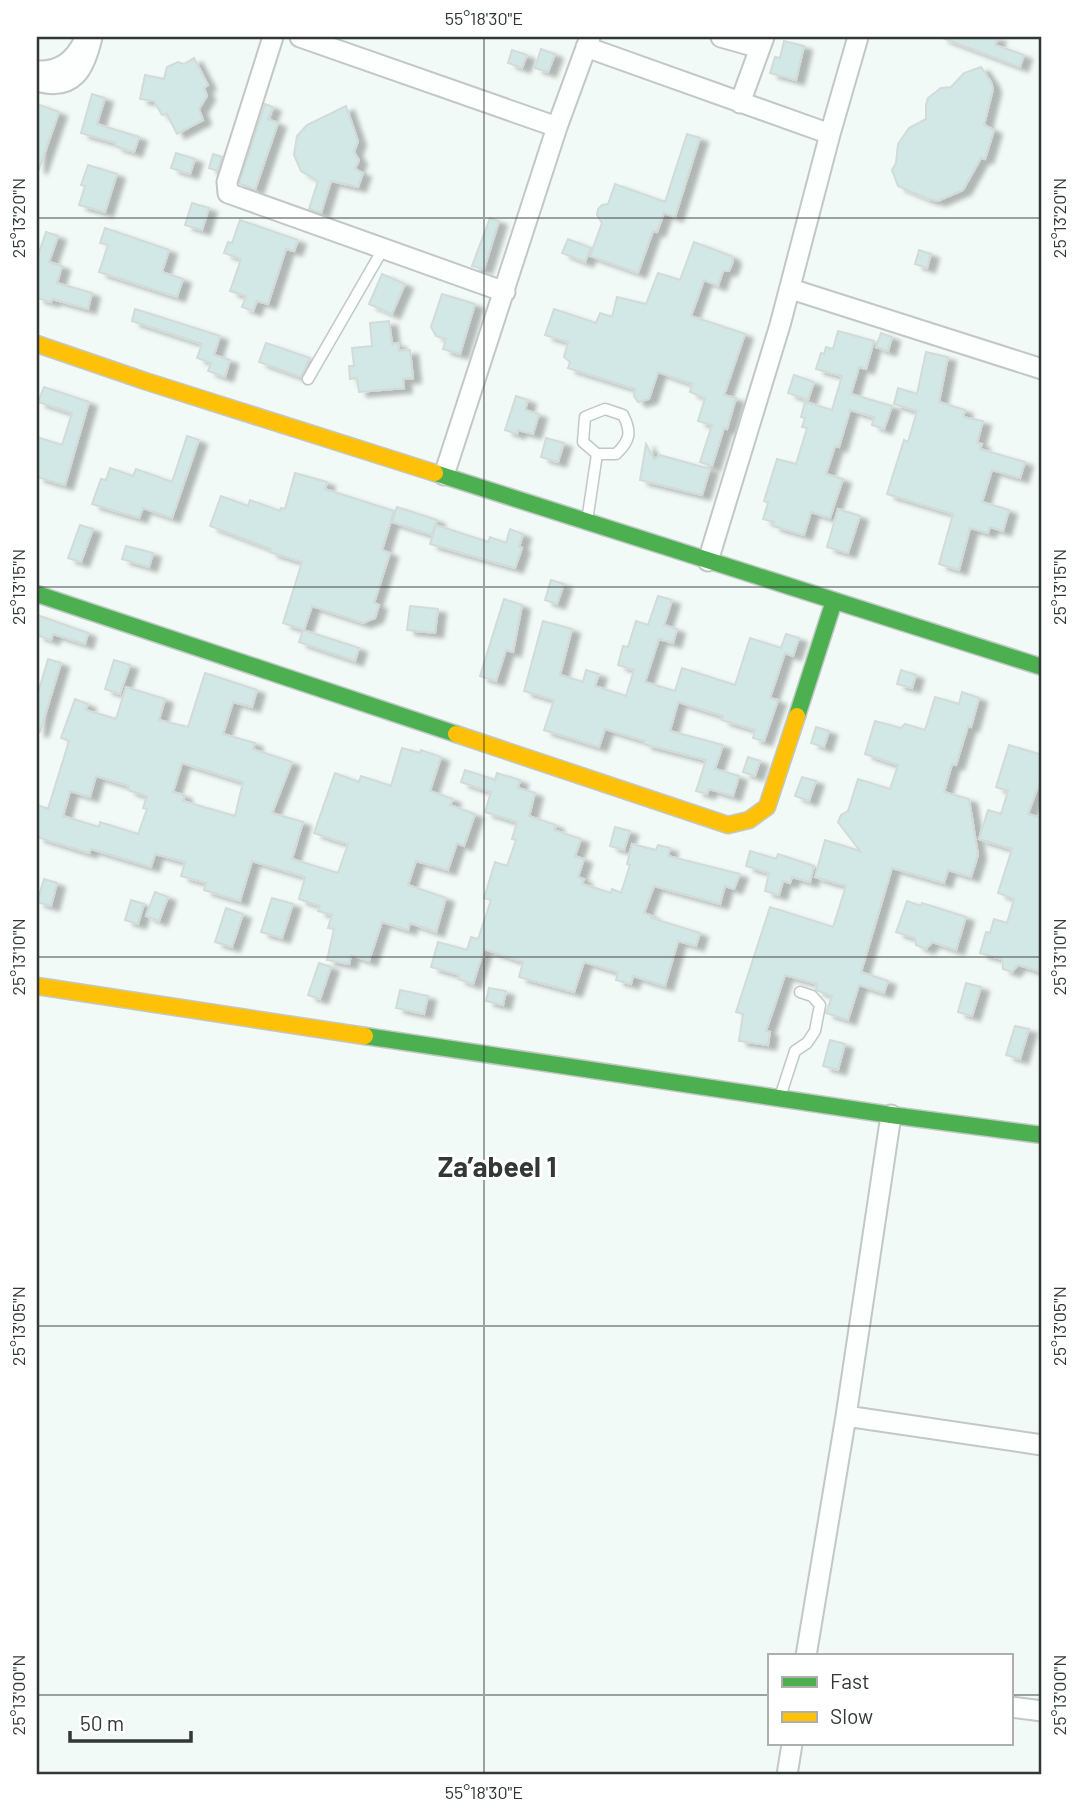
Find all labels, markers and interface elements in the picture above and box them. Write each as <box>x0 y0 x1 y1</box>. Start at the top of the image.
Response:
text: 55°18'30"E <box>445 7 523 29</box>
text: 25°13'20"N <box>7 178 29 258</box>
text: 25°13'20"N <box>1048 178 1070 258</box>
text: 25°13'15"N <box>7 549 29 625</box>
text: 25°13'15"N <box>1048 549 1070 625</box>
text: 25°13'10"N <box>7 918 29 996</box>
text: 25°13'10"N <box>1048 918 1070 996</box>
district label: Za’abeel 1 <box>438 1149 556 1183</box>
text: 25°13'05"N <box>7 1286 29 1366</box>
text: 25°13'05"N <box>1048 1286 1070 1366</box>
legend <box>768 1654 1012 1745</box>
text: 25°13'00"N <box>7 1655 29 1735</box>
text: 25°13'00"N <box>1048 1655 1070 1735</box>
text: Fast <box>830 1668 870 1693</box>
scale bar <box>70 1700 191 1744</box>
text: Slow <box>830 1703 873 1728</box>
text: 50 m <box>80 1710 124 1735</box>
text: 55°18'30"E <box>445 1781 523 1803</box>

